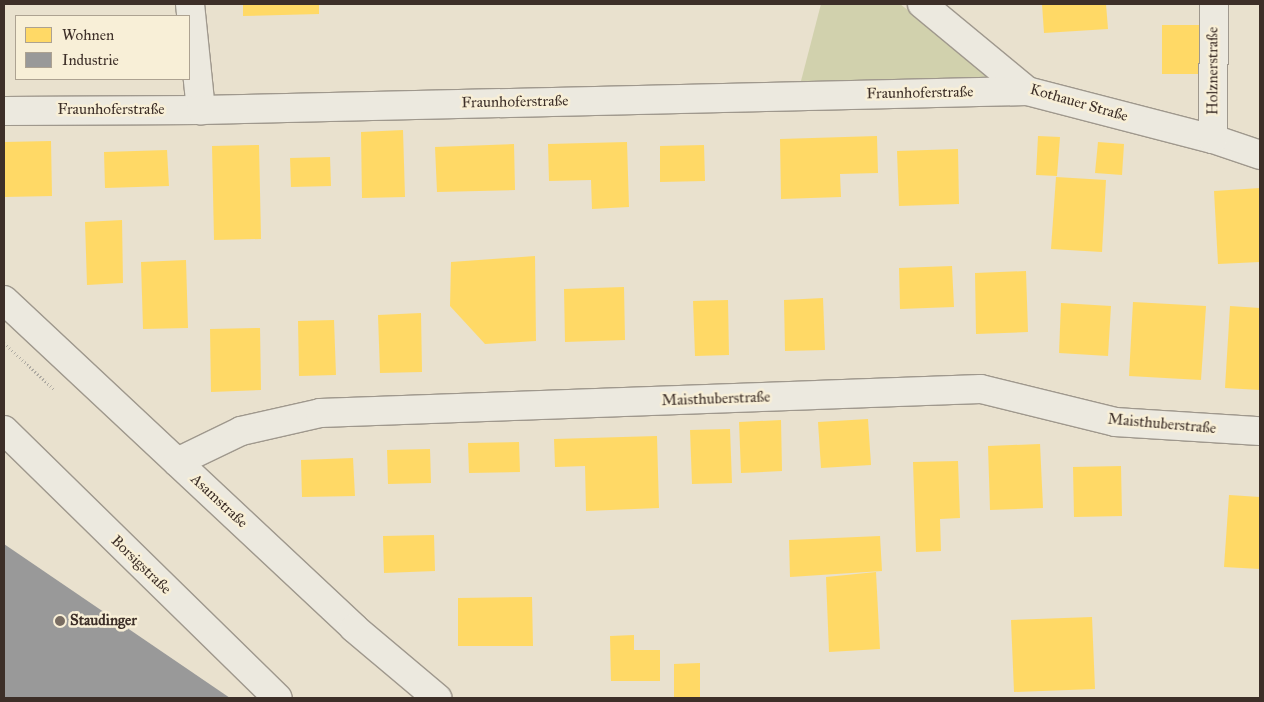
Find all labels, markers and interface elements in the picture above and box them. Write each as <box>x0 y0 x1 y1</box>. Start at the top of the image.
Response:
legend <box>15 15 190 80</box>
text: Wohnen <box>62 26 114 44</box>
street label: Holznerstraße <box>1204 27 1222 115</box>
text: Industrie <box>62 51 119 69</box>
street label: Kothauer Straße <box>1028 80 1130 126</box>
street label: Fraunhoferstraße <box>866 83 974 103</box>
street label: Fraunhoferstraße <box>461 92 569 112</box>
street label: Fraunhoferstraße <box>58 101 164 119</box>
street label: Maisthuberstraße <box>661 388 771 410</box>
street label: Maisthuberstraße <box>1107 410 1217 438</box>
street label: Asamstraße <box>187 470 251 532</box>
street label: Borsigstraße <box>107 532 175 598</box>
place label: Staudinger <box>70 612 137 630</box>
marker: Staudinger <box>54 615 66 627</box>

